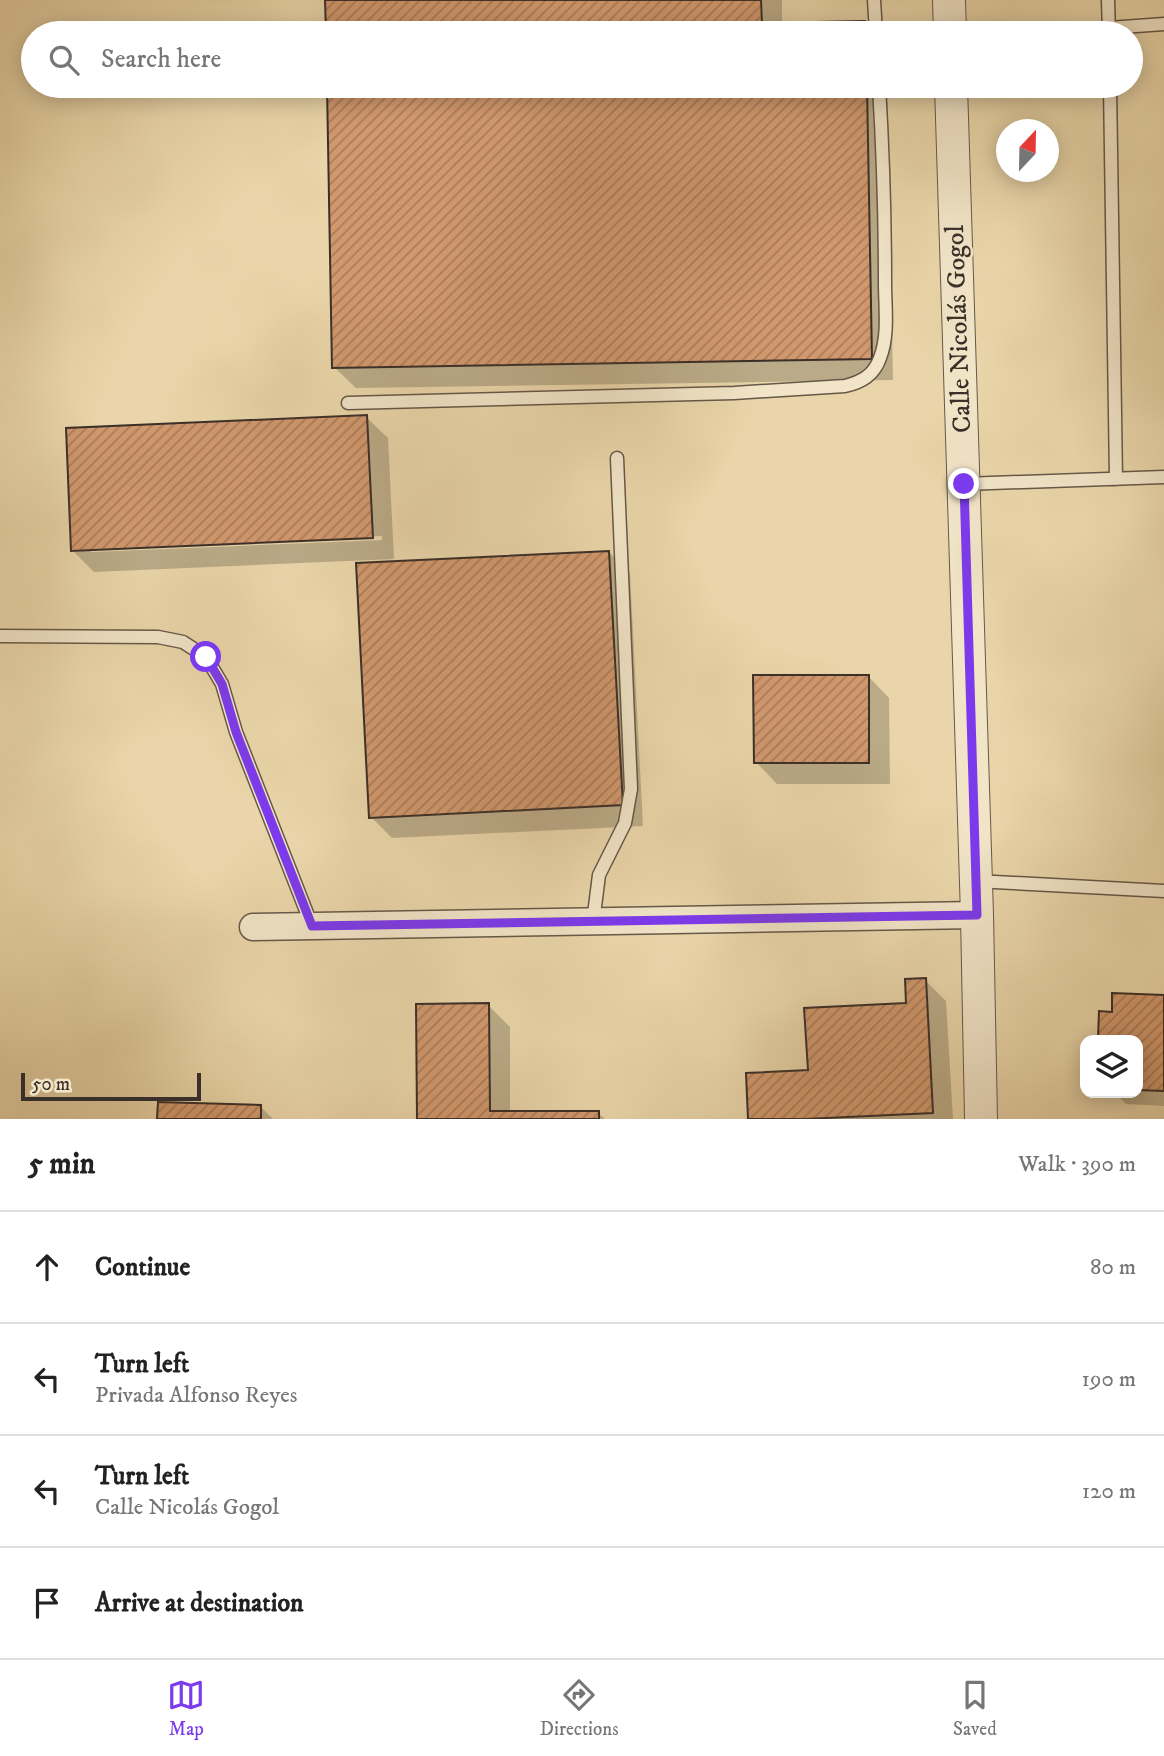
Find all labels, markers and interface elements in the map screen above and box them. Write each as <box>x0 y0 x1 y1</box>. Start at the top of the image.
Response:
search box <box>21 21 1143 98</box>
icon: search <box>45 41 83 79</box>
text: Search here <box>101 43 221 76</box>
north arrow <box>996 119 1059 182</box>
street label: Calle Nicolás Gogol <box>939 224 979 434</box>
route end <box>948 468 979 499</box>
route start <box>190 641 221 672</box>
map controls <box>1080 1035 1143 1098</box>
button: layers <box>1080 1035 1143 1098</box>
scale bar <box>21 1070 201 1102</box>
text: 50 m <box>32 1073 70 1096</box>
text: 5 min <box>28 1146 95 1183</box>
text: Walk · 390 m <box>1018 1150 1136 1179</box>
icon: ahead <box>28 1248 66 1286</box>
text: Continue <box>95 1251 190 1284</box>
text: 80 m <box>1090 1253 1136 1282</box>
text: Turn left <box>95 1348 189 1381</box>
icon: left <box>28 1360 66 1398</box>
text: 190 m <box>1082 1365 1136 1394</box>
text: Privada Alfonso Reyes <box>95 1381 298 1410</box>
text: Turn left <box>95 1460 189 1493</box>
icon: left <box>28 1472 66 1510</box>
text: 120 m <box>1082 1477 1136 1506</box>
text: Calle Nicolás Gogol <box>95 1493 279 1522</box>
icon: arrive <box>28 1584 66 1622</box>
text: Arrive at destination <box>95 1587 304 1620</box>
tab: Map <box>167 1676 205 1741</box>
tab: Directions <box>540 1676 619 1741</box>
tab: Saved <box>953 1676 997 1741</box>

